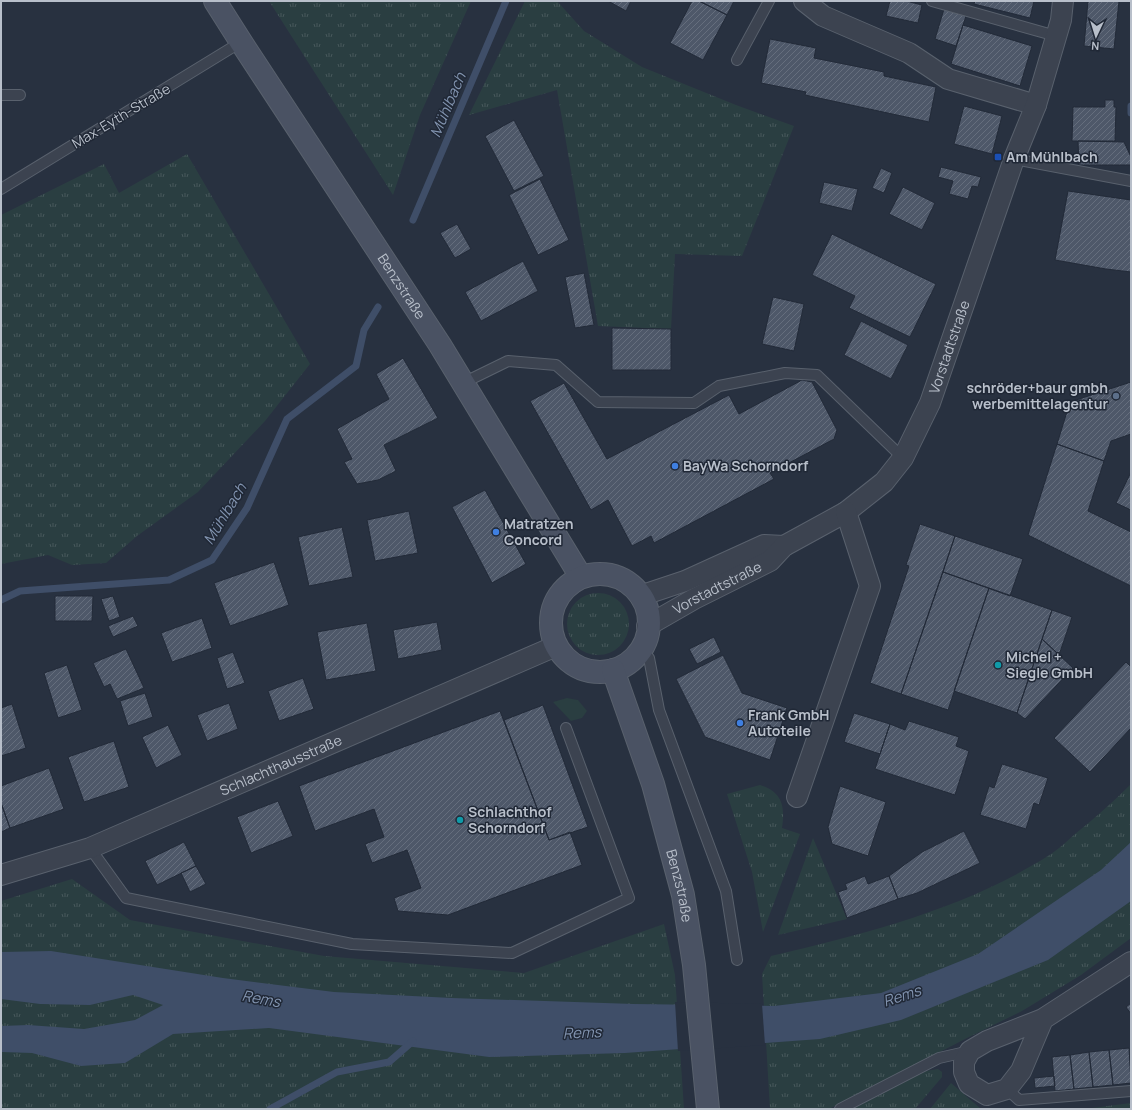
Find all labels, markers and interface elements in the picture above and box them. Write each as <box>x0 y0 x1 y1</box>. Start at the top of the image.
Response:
north arrow <box>1076 16 1116 56</box>
text: N <box>1091 39 1100 54</box>
water label: Mühlbach <box>425 68 471 140</box>
street label: Max-Eyth-Straße <box>68 79 174 153</box>
place label: Am Mühlbach <box>1006 147 1098 166</box>
marker: Am Mühlbach <box>993 152 1003 162</box>
street label: Benzstraße <box>374 250 430 322</box>
street label: Vorstadtstraße <box>924 298 974 396</box>
place label: schröder+baur gmbh werbemittelagentur <box>966 378 1108 413</box>
marker: schröder+baur gmbh werbemittelagentur <box>1111 391 1121 401</box>
place label: BayWa Schorndorf <box>683 456 809 475</box>
marker: BayWa Schorndorf <box>670 461 680 471</box>
water label: Mühlbach <box>198 478 252 548</box>
place label: Matratzen Concord <box>504 514 574 549</box>
marker: Matratzen Concord <box>491 527 501 537</box>
street label: Vorstadtstraße <box>669 557 765 618</box>
place label: Michel + Siegle GmbH <box>1006 647 1093 682</box>
marker: Michel + Siegle GmbH <box>993 660 1003 670</box>
place label: Frank GmbH Autoteile <box>748 705 829 740</box>
marker: Frank GmbH Autoteile <box>735 718 745 728</box>
street label: Schlachthausstraße <box>217 730 345 800</box>
place label: Schlachthof Schorndorf <box>468 802 552 837</box>
marker: Schlachthof Schorndorf <box>455 815 465 825</box>
street label: Benzstraße <box>662 847 697 923</box>
water label: Rems <box>880 979 925 1011</box>
water label: Rems <box>240 985 283 1012</box>
water label: Rems <box>562 1021 603 1044</box>

